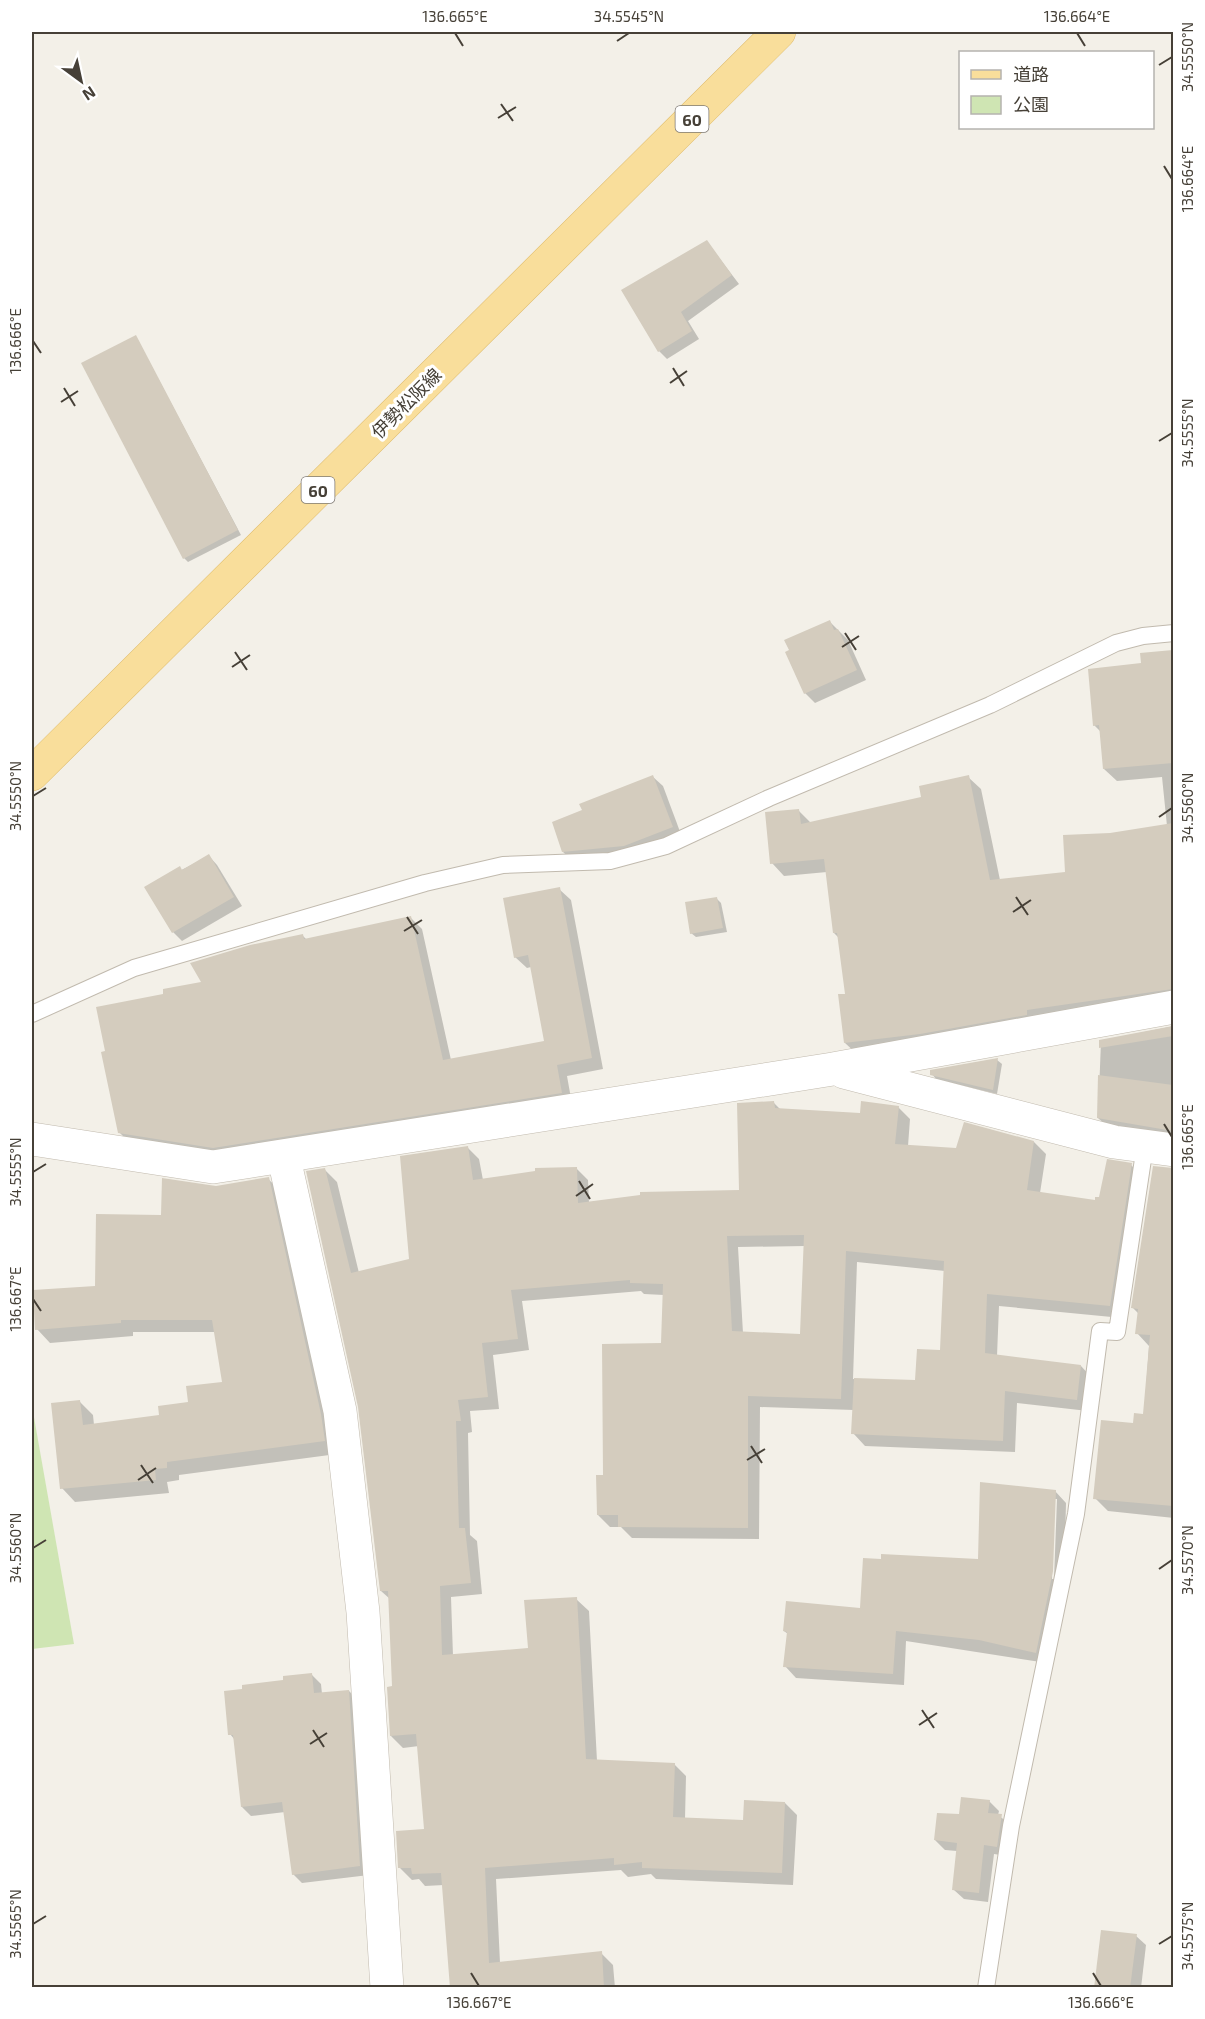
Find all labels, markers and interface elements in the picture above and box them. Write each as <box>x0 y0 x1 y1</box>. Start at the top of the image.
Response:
text: 136.665°E <box>422 7 488 25</box>
text: 34.5545°N <box>594 7 664 25</box>
text: 136.664°E <box>1044 7 1110 25</box>
text: 34.5550°N <box>1178 22 1196 92</box>
north arrow <box>51 51 111 111</box>
legend <box>959 51 1154 129</box>
text: 道路 <box>1013 63 1049 85</box>
text: N <box>79 83 99 105</box>
text: 公園 <box>1013 93 1049 115</box>
road number: 60 <box>676 106 708 132</box>
text: 136.664°E <box>1178 146 1196 212</box>
text: 136.666°E <box>6 308 24 374</box>
street label: 伊勢松阪線 <box>366 363 446 443</box>
text: 34.5555°N <box>1178 398 1196 468</box>
road number: 60 <box>302 477 334 503</box>
text: 34.5550°N <box>6 761 24 831</box>
text: 34.5560°N <box>1178 773 1196 843</box>
text: 136.665°E <box>1178 1104 1196 1170</box>
text: 34.5555°N <box>6 1137 24 1207</box>
text: 136.667°E <box>6 1266 24 1332</box>
text: 34.5560°N <box>6 1513 24 1583</box>
text: 34.5570°N <box>1178 1525 1196 1595</box>
text: 34.5565°N <box>6 1889 24 1959</box>
text: 34.5575°N <box>1178 1902 1196 1970</box>
text: 136.667°E <box>446 1993 512 2011</box>
text: 136.666°E <box>1068 1993 1134 2011</box>

